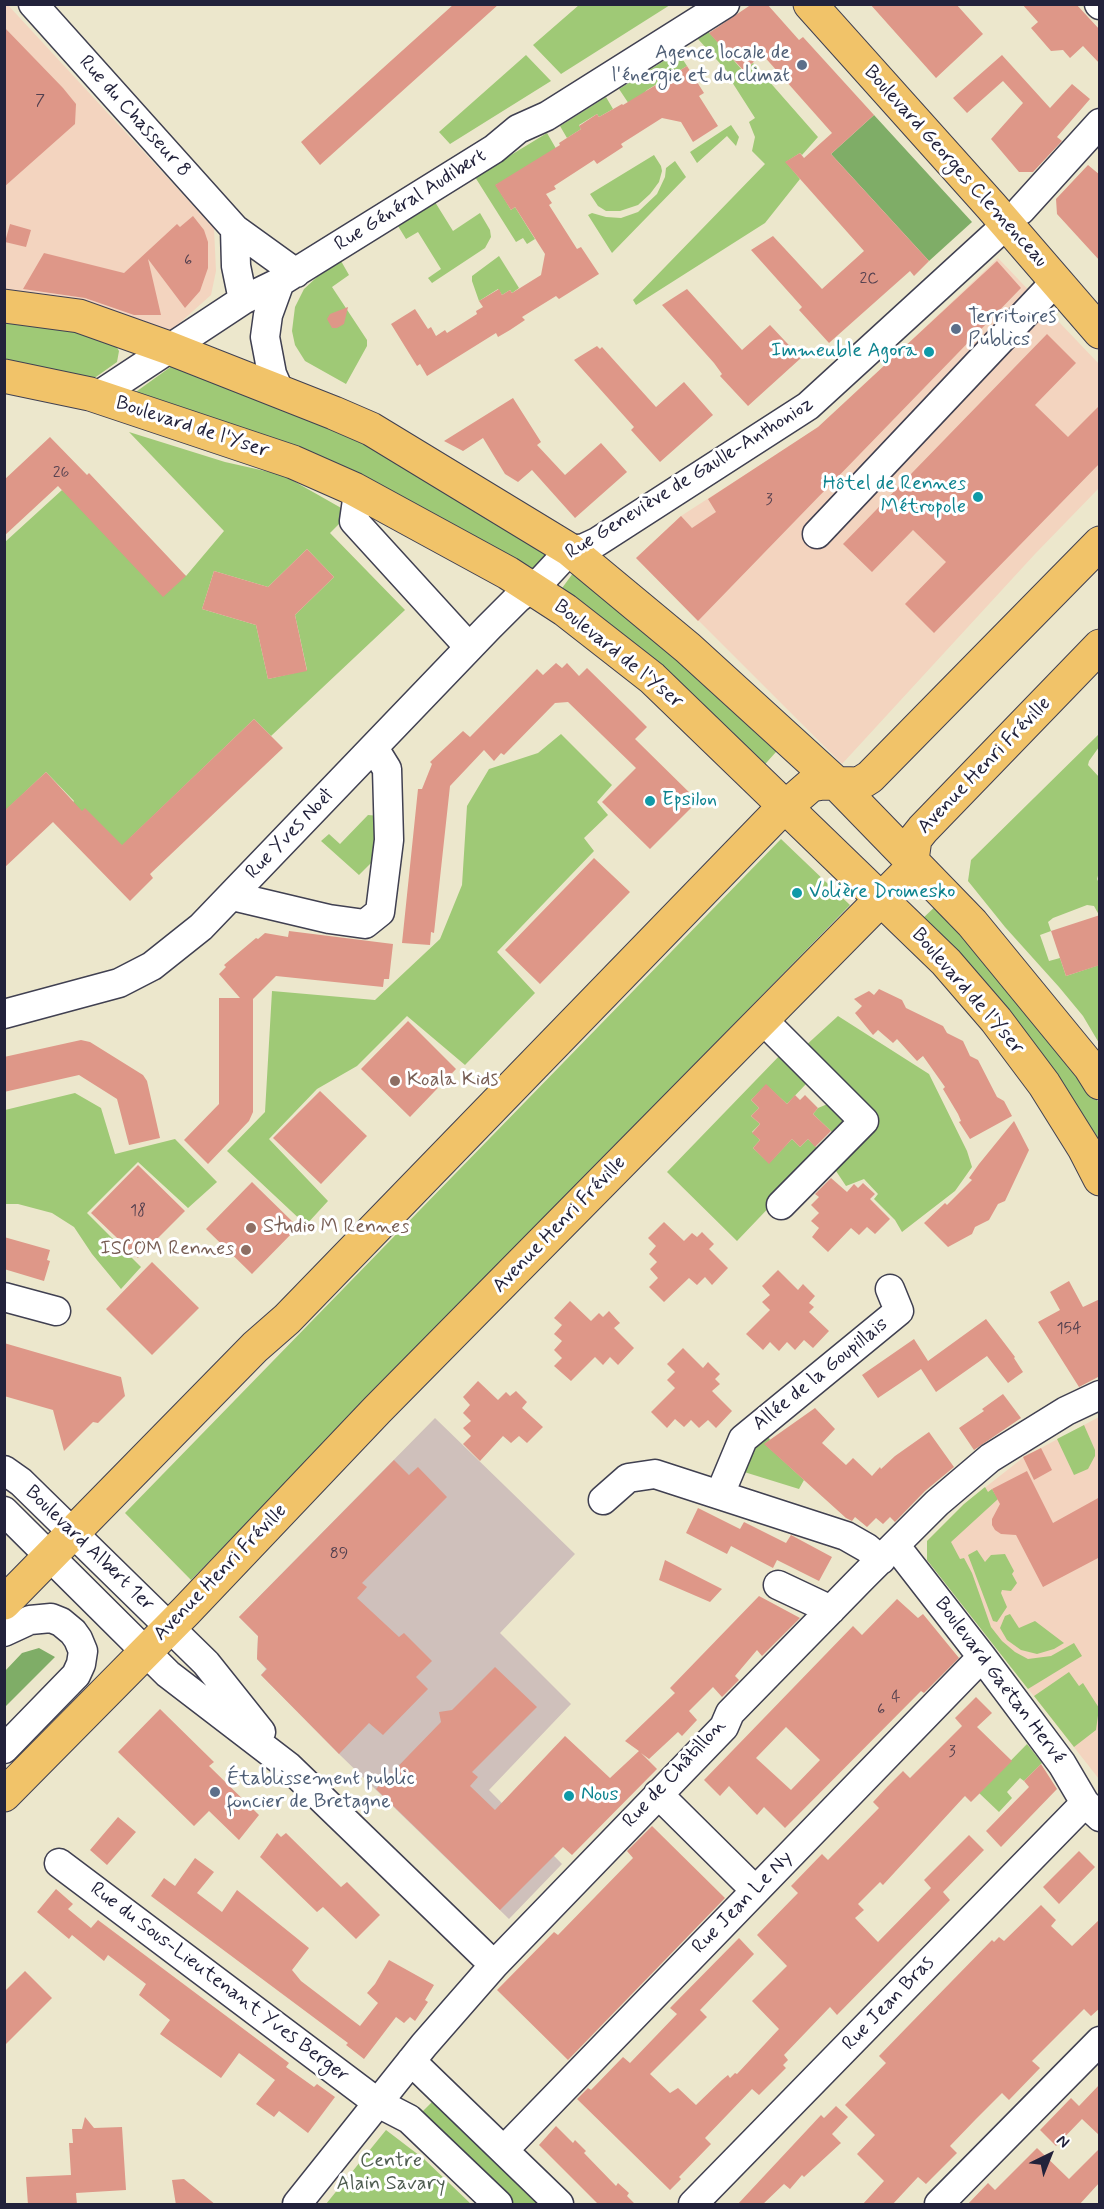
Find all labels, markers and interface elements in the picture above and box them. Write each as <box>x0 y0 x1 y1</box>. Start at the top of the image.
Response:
place label: Agence locale de l'énergie et du climat <box>612 42 790 89</box>
street label: Rue du Chasseur 8 <box>73 51 195 183</box>
marker: Agence locale de l'énergie et du climat <box>795 58 809 72</box>
street label: Boulevard Georges Clemenceau <box>858 61 1052 273</box>
house number: 7 <box>35 92 45 112</box>
street label: Rue Général Audibert <box>331 145 491 257</box>
house number: 6 <box>184 252 192 272</box>
house number: 2C <box>859 270 879 290</box>
place label: Territoires Publics <box>968 306 1056 353</box>
marker: Territoires Publics <box>949 322 963 336</box>
place label: Immeuble Agora <box>771 340 917 364</box>
marker: Immeuble Agora <box>922 345 936 359</box>
street label: Boulevard de l'Yser <box>112 392 272 464</box>
street label: Rue Geneviève de Gaulle-Anthonioz <box>562 393 818 565</box>
house number: 26 <box>53 464 69 484</box>
place label: Hôtel de Rennes Métropole <box>823 473 966 520</box>
marker: Hôtel de Rennes Métropole <box>971 490 985 504</box>
house number: 3 <box>765 491 773 511</box>
street label: Boulevard de l'Yser <box>548 595 688 715</box>
street label: Avenue Henri Fréville <box>913 692 1057 840</box>
street label: Rue Yves Noël <box>241 785 339 885</box>
place label: Epsilon <box>662 789 717 813</box>
marker: Epsilon <box>643 794 657 808</box>
place label: Volière Dromesko <box>809 881 955 905</box>
marker: Volière Dromesko <box>790 886 804 900</box>
street label: Boulevard de l'Yser <box>906 924 1028 1060</box>
place label: Koala Kids <box>407 1069 498 1093</box>
marker: Koala Kids <box>388 1074 402 1088</box>
street label: Avenue Henri Fréville <box>488 1151 632 1299</box>
house number: 18 <box>130 1202 146 1222</box>
place label: Studio M Rennes <box>263 1216 409 1240</box>
marker: Studio M Rennes <box>244 1221 258 1235</box>
place label: ISCOM Rennes <box>100 1238 234 1262</box>
marker: ISCOM Rennes <box>239 1243 253 1257</box>
street label: Allée de la Goupillais <box>749 1313 893 1437</box>
house number: 154 <box>1056 1320 1082 1340</box>
street label: Boulevard Albert 1er <box>19 1481 159 1617</box>
street label: Avenue Henri Fréville <box>149 1499 293 1647</box>
house number: 89 <box>330 1545 348 1565</box>
street label: Boulevard Gaëtan Hervé <box>929 1593 1069 1769</box>
house number: 4 <box>891 1688 901 1708</box>
house number: 6 <box>877 1701 885 1721</box>
street label: Rue de Châtillon <box>618 1714 732 1834</box>
house number: 3 <box>948 1743 956 1763</box>
place label: Établissement public foncier de Bretagne <box>227 1768 415 1815</box>
place label: Nous <box>581 1784 619 1808</box>
marker: Établissement public foncier de Bretagne <box>208 1785 222 1799</box>
marker: Nous <box>562 1789 576 1803</box>
street label: Rue Jean Le Ny <box>688 1846 798 1960</box>
street label: Rue du Sous-Lieutenant Yves Berger <box>85 1878 353 2088</box>
street label: Rue Jean Bras <box>838 1952 940 2056</box>
north arrow <box>1020 2125 1080 2185</box>
text: N <box>1052 2130 1074 2153</box>
park label: Centre Alain Savary <box>337 2150 445 2197</box>

